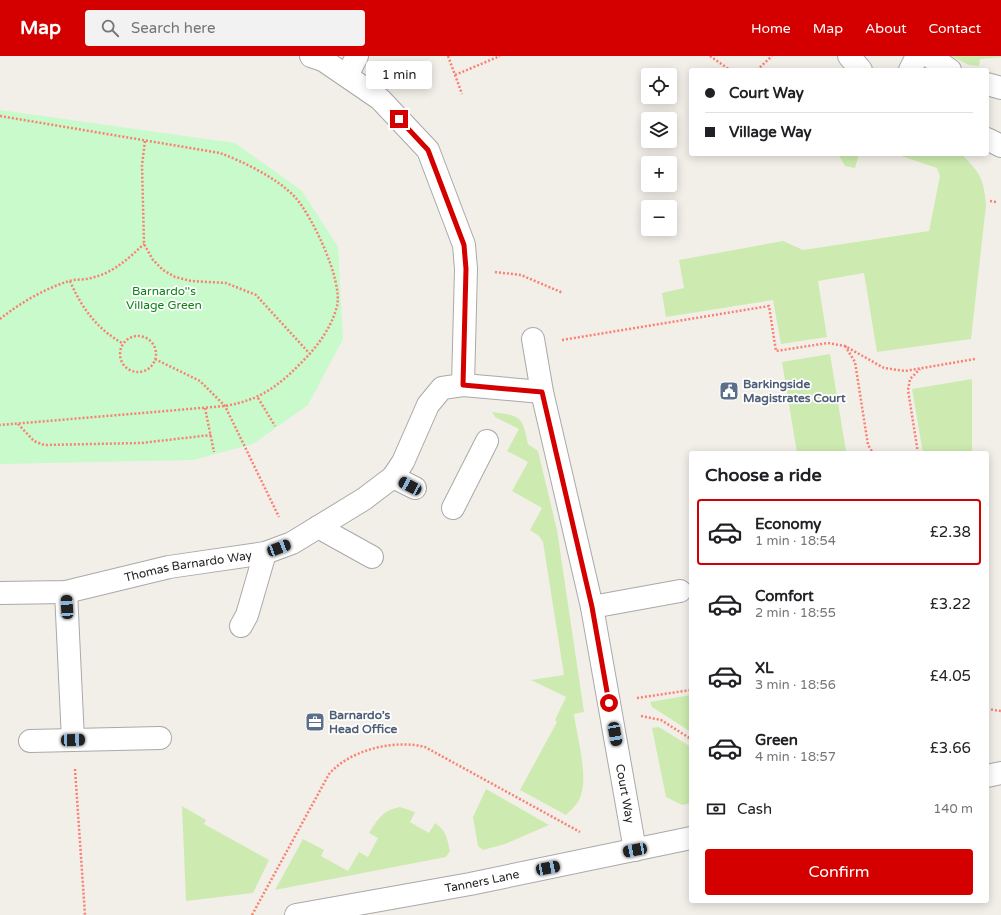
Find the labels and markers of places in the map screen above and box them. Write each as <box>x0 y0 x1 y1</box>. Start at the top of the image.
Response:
place label: Barkingside Magistrates Court <box>743 377 846 406</box>
public building icon: Barkingside Magistrates Court <box>718 380 740 402</box>
place label: Barnardo’s Head Office <box>329 708 398 736</box>
office icon: Barnardo’s Head Office <box>304 711 326 733</box>

